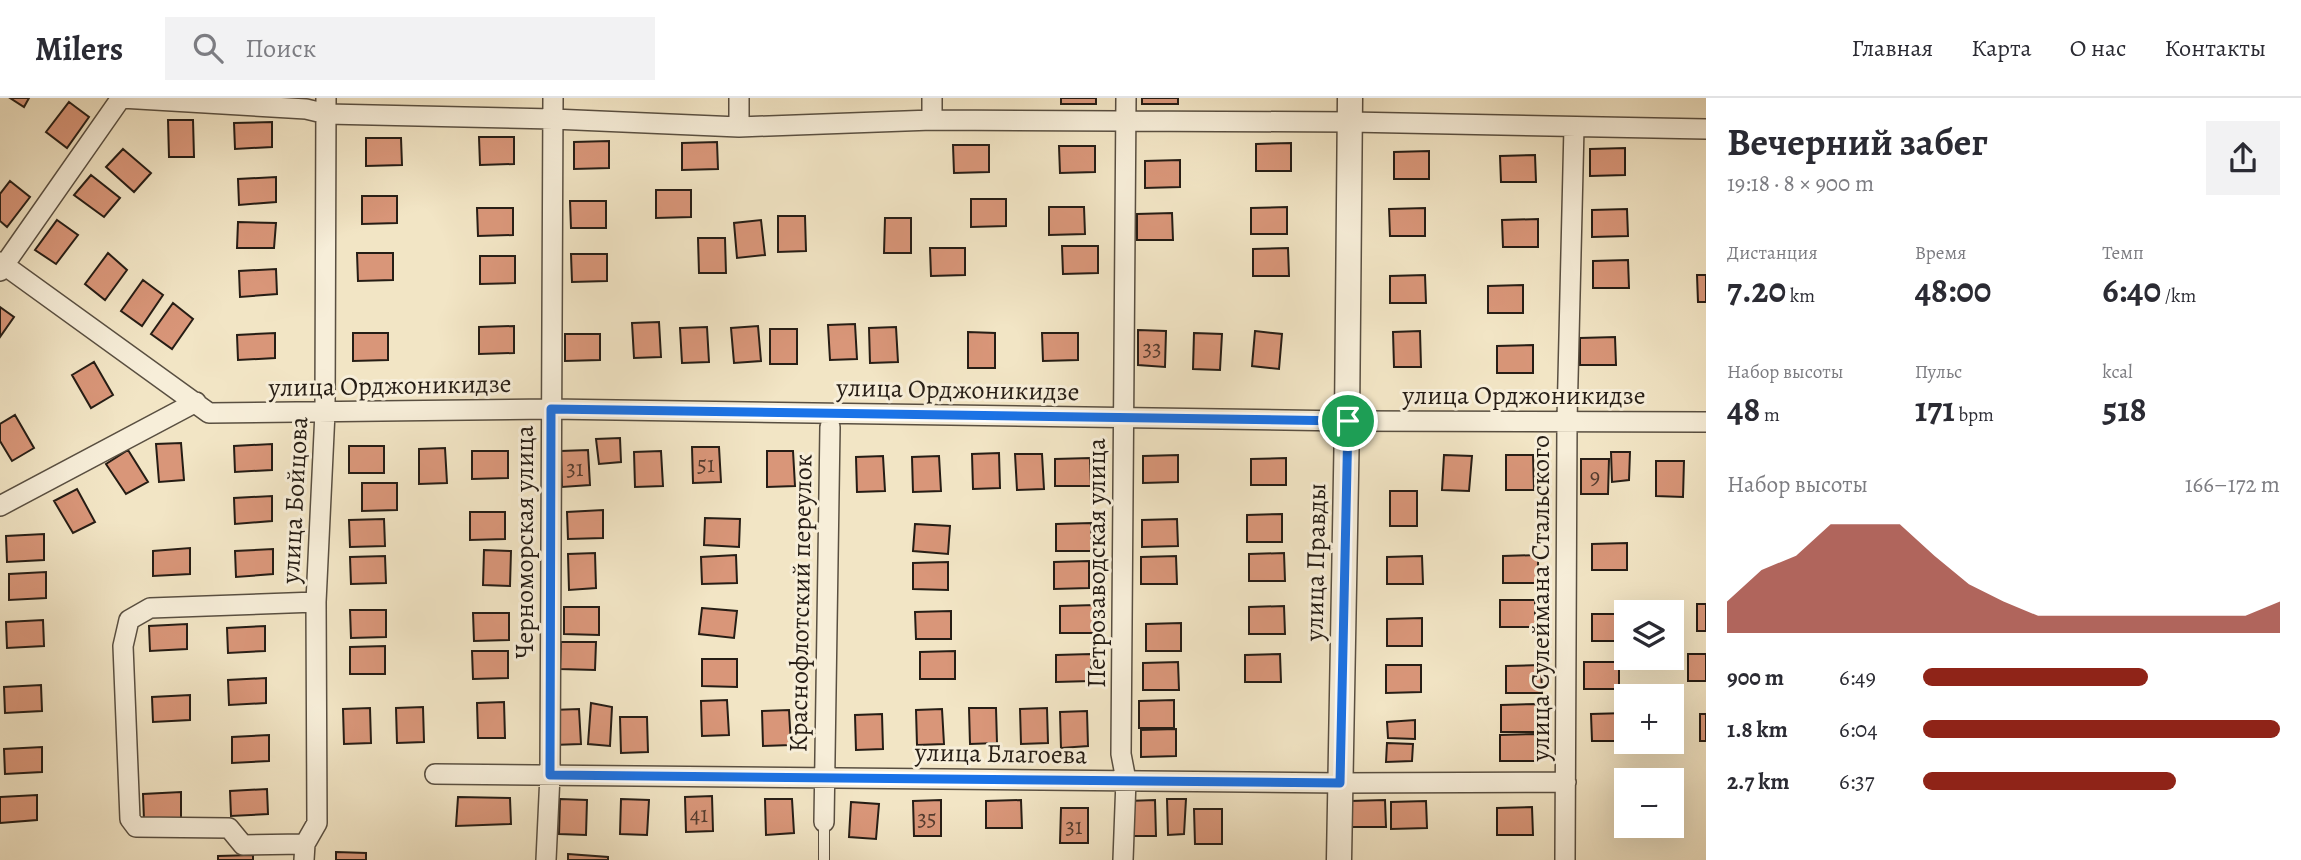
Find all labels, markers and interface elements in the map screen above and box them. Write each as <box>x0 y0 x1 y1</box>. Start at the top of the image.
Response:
search box <box>165 17 655 80</box>
text: Milers <box>35 26 123 71</box>
icon: search <box>189 29 227 67</box>
text: Поиск <box>245 31 316 66</box>
text: Главная <box>1852 32 1933 64</box>
text: Карта <box>1971 32 2032 64</box>
text: О нас <box>2070 32 2126 64</box>
text: Контакты <box>2164 32 2266 64</box>
text: Вечерний забег <box>1727 116 1988 168</box>
button: share <box>2206 121 2280 195</box>
text: 19:18 · 8 × 900 m <box>1727 168 1874 199</box>
text: Дистанция <box>1727 240 1818 266</box>
text: Время <box>1915 240 1966 266</box>
text: Темп <box>2102 240 2144 266</box>
text: 7.20 <box>1727 266 1786 314</box>
text: 48:00 <box>1915 266 1991 314</box>
text: 6:40 <box>2102 266 2161 314</box>
text: km <box>1786 283 1815 309</box>
text: /km <box>2161 283 2196 309</box>
house number: 33 <box>1142 333 1162 364</box>
text: Набор высоты <box>1727 359 1843 385</box>
text: Пульс <box>1915 359 1962 385</box>
text: kcal <box>2102 359 2133 385</box>
street label: улица Орджоникидзе <box>267 366 512 405</box>
street label: улица Орджоникидзе <box>835 370 1080 409</box>
street label: улица Орджоникидзе <box>1401 378 1646 413</box>
text: 48 <box>1727 385 1760 433</box>
text: 171 <box>1915 385 1955 433</box>
text: 518 <box>2102 385 2147 433</box>
pin <box>1318 391 1378 451</box>
icon: arrive <box>1329 402 1367 440</box>
text: m <box>1760 402 1780 428</box>
text: bpm <box>1955 402 1994 428</box>
street label: улица Бойцова <box>273 416 316 586</box>
street label: Черноморская улица <box>507 425 542 659</box>
street label: улица Сулеймана Стальского <box>1523 435 1558 762</box>
street label: Петрозаводская улица <box>1079 438 1114 688</box>
house number: 51 <box>697 449 715 480</box>
house number: 31 <box>566 453 584 484</box>
street label: Краснофлотский переулок <box>780 453 821 753</box>
house number: 9 <box>1590 461 1600 492</box>
text: Набор высоты <box>1727 469 1868 500</box>
text: 166–172 m <box>2185 469 2280 500</box>
street label: улица Правды <box>1297 483 1334 642</box>
map controls <box>1614 600 1684 838</box>
button: layers <box>1614 600 1684 670</box>
text: 900 m <box>1727 662 1784 693</box>
text: 6:49 <box>1839 662 1876 693</box>
button: + <box>1614 684 1684 754</box>
text: 1.8 km <box>1727 714 1788 745</box>
text: 6:04 <box>1839 714 1878 745</box>
street label: улица Благоева <box>914 734 1087 772</box>
text: 2.7 km <box>1727 766 1789 797</box>
text: 6:37 <box>1839 766 1874 797</box>
button: − <box>1614 768 1684 838</box>
house number: 41 <box>690 799 708 830</box>
house number: 35 <box>917 803 937 834</box>
house number: 31 <box>1065 811 1083 842</box>

